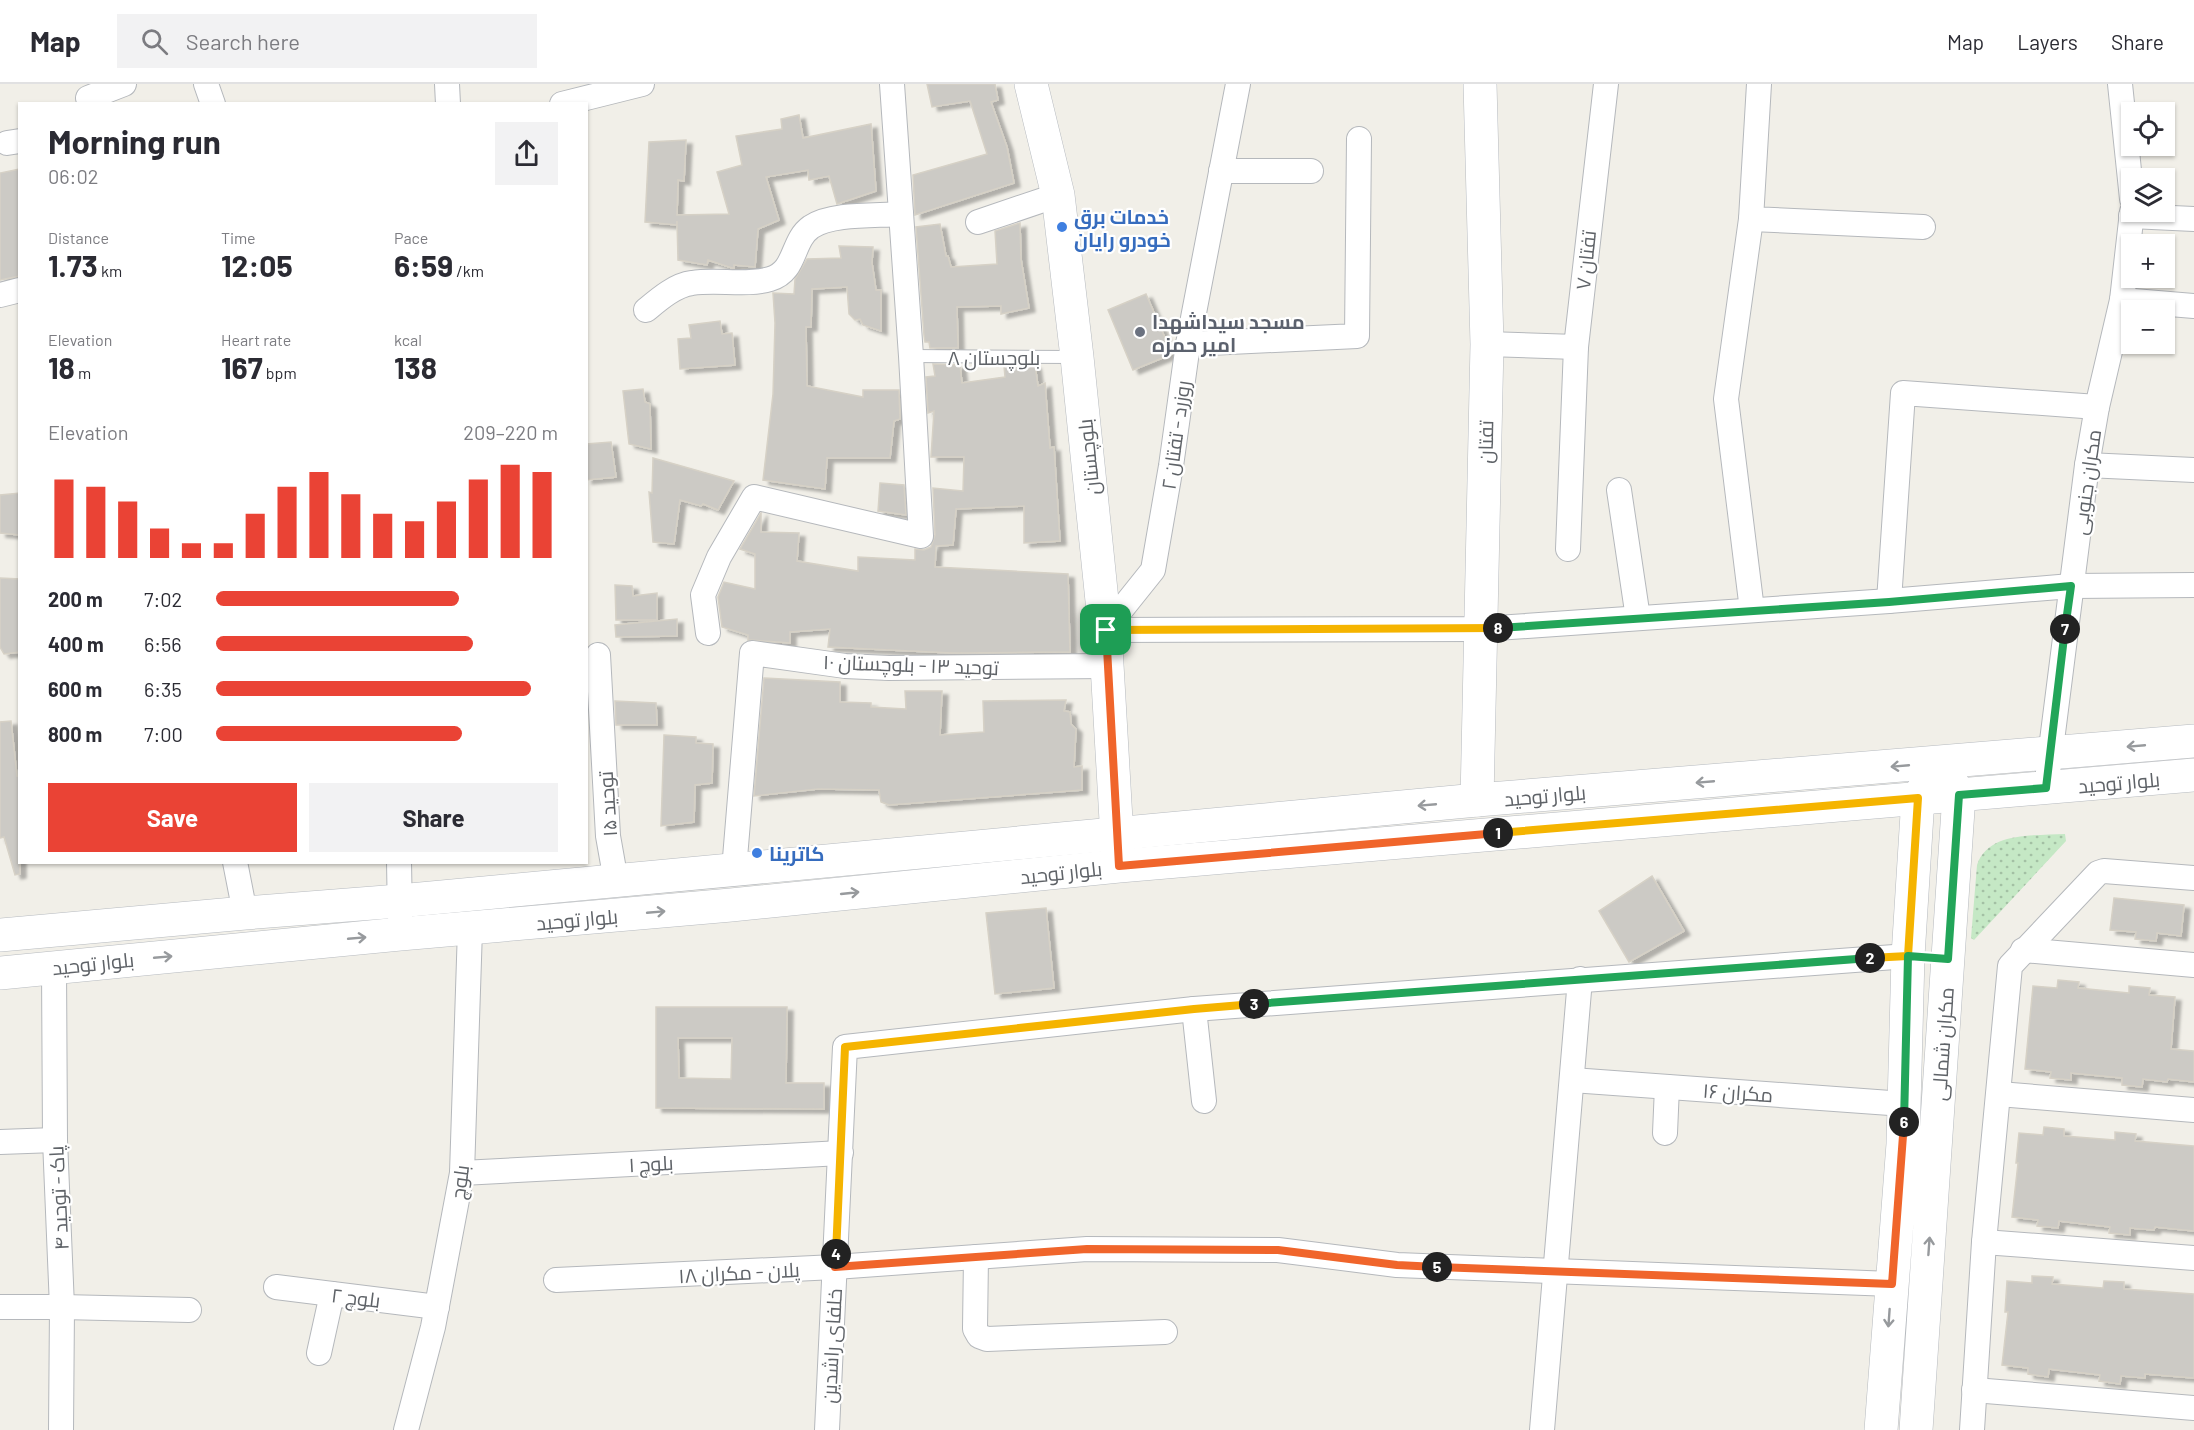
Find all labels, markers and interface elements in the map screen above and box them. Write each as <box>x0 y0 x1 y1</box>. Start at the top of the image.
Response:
search box <box>117 14 537 68</box>
text: Map <box>30 24 81 58</box>
icon: search <box>138 25 171 58</box>
text: Search here <box>186 28 300 54</box>
text: Map <box>1947 29 1984 54</box>
text: Layers <box>2017 29 2078 54</box>
text: Share <box>2111 29 2164 54</box>
map controls <box>2121 102 2175 354</box>
button: locate <box>2121 102 2175 156</box>
text: Morning run <box>48 121 221 161</box>
button: share <box>495 122 558 185</box>
text: 06:02 <box>48 164 98 188</box>
button: layers <box>2121 168 2175 222</box>
place label: خدمات برق خودرو رایان <box>1074 204 1171 252</box>
marker: خدمات برق خودرو رایان <box>1055 220 1069 234</box>
text: Distance <box>48 228 109 247</box>
text: Time <box>221 228 256 247</box>
text: Pace <box>394 228 428 247</box>
street label: تفتان ۷ <box>1570 228 1602 291</box>
button: + <box>2121 234 2175 288</box>
text: 1.73 <box>48 247 98 283</box>
text: 12:05 <box>221 247 293 283</box>
text: 6:59 <box>394 247 453 283</box>
text: km <box>98 261 122 280</box>
text: /km <box>453 261 484 280</box>
button: − <box>2121 300 2175 354</box>
place label: مسجد سیداشهدا امیر حمزه <box>1152 309 1305 357</box>
marker: مسجد سیداشهدا امیر حمزه <box>1133 325 1147 339</box>
text: Elevation <box>48 330 112 349</box>
text: Heart rate <box>221 330 291 349</box>
text: kcal <box>394 330 422 349</box>
street label: بلوچستان ۸ <box>948 345 1040 371</box>
text: 18 <box>48 349 75 385</box>
text: 167 <box>221 349 263 385</box>
text: 138 <box>394 349 437 385</box>
text: m <box>75 363 91 382</box>
text: bpm <box>263 363 297 382</box>
street label: روزرد - تفتان ۲ <box>1155 379 1197 491</box>
street label: بلوچستان <box>1072 418 1106 496</box>
text: Elevation <box>48 420 129 444</box>
text: 209–220 m <box>463 420 558 444</box>
street label: تفتان <box>1473 420 1499 464</box>
street label: مکران جنوبی <box>2067 428 2107 537</box>
text: 200 m <box>48 587 103 611</box>
text: 7:02 <box>144 587 182 611</box>
pin <box>1080 604 1131 655</box>
icon: arrive <box>1089 613 1122 646</box>
pin: 8 <box>1483 613 1513 643</box>
pin: 7 <box>2050 614 2080 644</box>
text: 8 <box>1494 618 1502 637</box>
text: 7 <box>2061 619 2069 638</box>
text: 400 m <box>48 632 104 656</box>
text: 6:56 <box>144 632 182 656</box>
street label: توحید ۱۳ - بلوچستان ۱۰ <box>823 649 1000 681</box>
text: 600 m <box>48 677 102 701</box>
text: 6:35 <box>144 677 182 701</box>
text: 800 m <box>48 722 102 746</box>
text: 7:00 <box>144 722 183 746</box>
one-way arrow <box>2126 741 2146 752</box>
one-way arrow <box>1890 761 1910 772</box>
street label: بلوار توحید <box>2077 766 2161 799</box>
street label: توحید ۱۵ <box>593 770 622 838</box>
one-way arrow <box>1696 776 1716 787</box>
street label: بلوار توحید <box>1503 779 1587 812</box>
button: Save <box>48 783 297 852</box>
button: Share <box>309 783 558 852</box>
one-way arrow <box>1418 800 1438 811</box>
pin: 1 <box>1483 818 1513 848</box>
text: 1 <box>1495 823 1501 842</box>
place label: کاترینا <box>769 841 824 866</box>
marker: کاترینا <box>750 846 764 860</box>
street label: بلوار توحید <box>1019 856 1103 889</box>
one-way arrow <box>839 887 859 898</box>
street label: بلوار توحید <box>535 903 619 936</box>
one-way arrow <box>645 906 665 917</box>
one-way arrow <box>346 932 366 943</box>
pin: 2 <box>1855 943 1885 973</box>
street label: بلوار توحید <box>51 947 135 980</box>
text: 2 <box>1866 948 1874 967</box>
one-way arrow <box>152 951 172 962</box>
street label: مکران شمالی <box>1926 986 1960 1102</box>
pin: 3 <box>1239 989 1269 1019</box>
text: 3 <box>1250 994 1258 1013</box>
street label: مکران ۱۶ <box>1702 1078 1774 1108</box>
pin: 6 <box>1889 1107 1919 1137</box>
text: 6 <box>1900 1112 1908 1131</box>
street label: پاک - توحید ۴ <box>43 1144 75 1251</box>
street label: بلوچ ۱ <box>628 1150 674 1179</box>
street label: بلوچ <box>445 1163 476 1201</box>
one-way arrow <box>1924 1236 1935 1256</box>
pin: 4 <box>821 1239 851 1269</box>
text: 4 <box>831 1244 841 1263</box>
pin: 5 <box>1422 1252 1452 1282</box>
street label: پلان - مکران ۱۸ <box>678 1257 801 1289</box>
text: 5 <box>1433 1257 1441 1276</box>
street label: بلوچ ۲ <box>330 1282 382 1315</box>
street label: خلفای راشدین <box>816 1288 848 1404</box>
one-way arrow <box>1883 1308 1894 1327</box>

